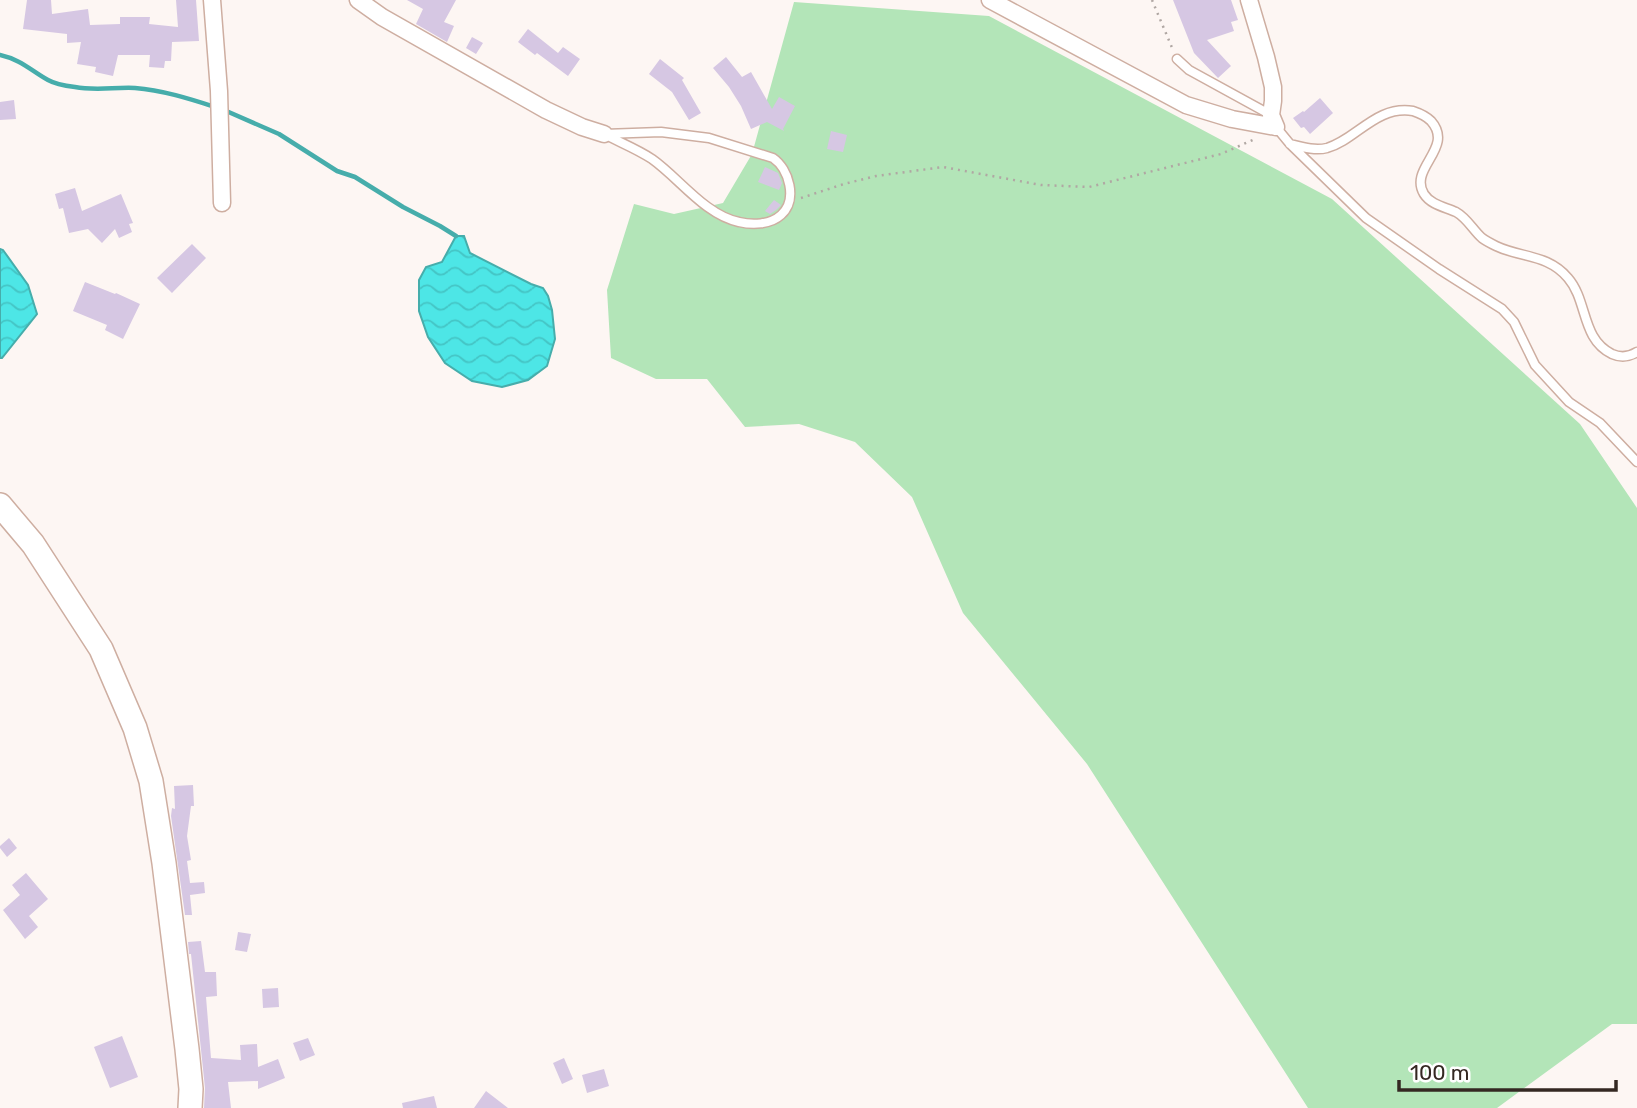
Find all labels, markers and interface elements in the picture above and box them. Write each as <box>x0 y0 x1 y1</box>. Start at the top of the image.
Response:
scale bar <box>1399 1048 1616 1092</box>
text: 100 m <box>1410 1060 1469 1085</box>

